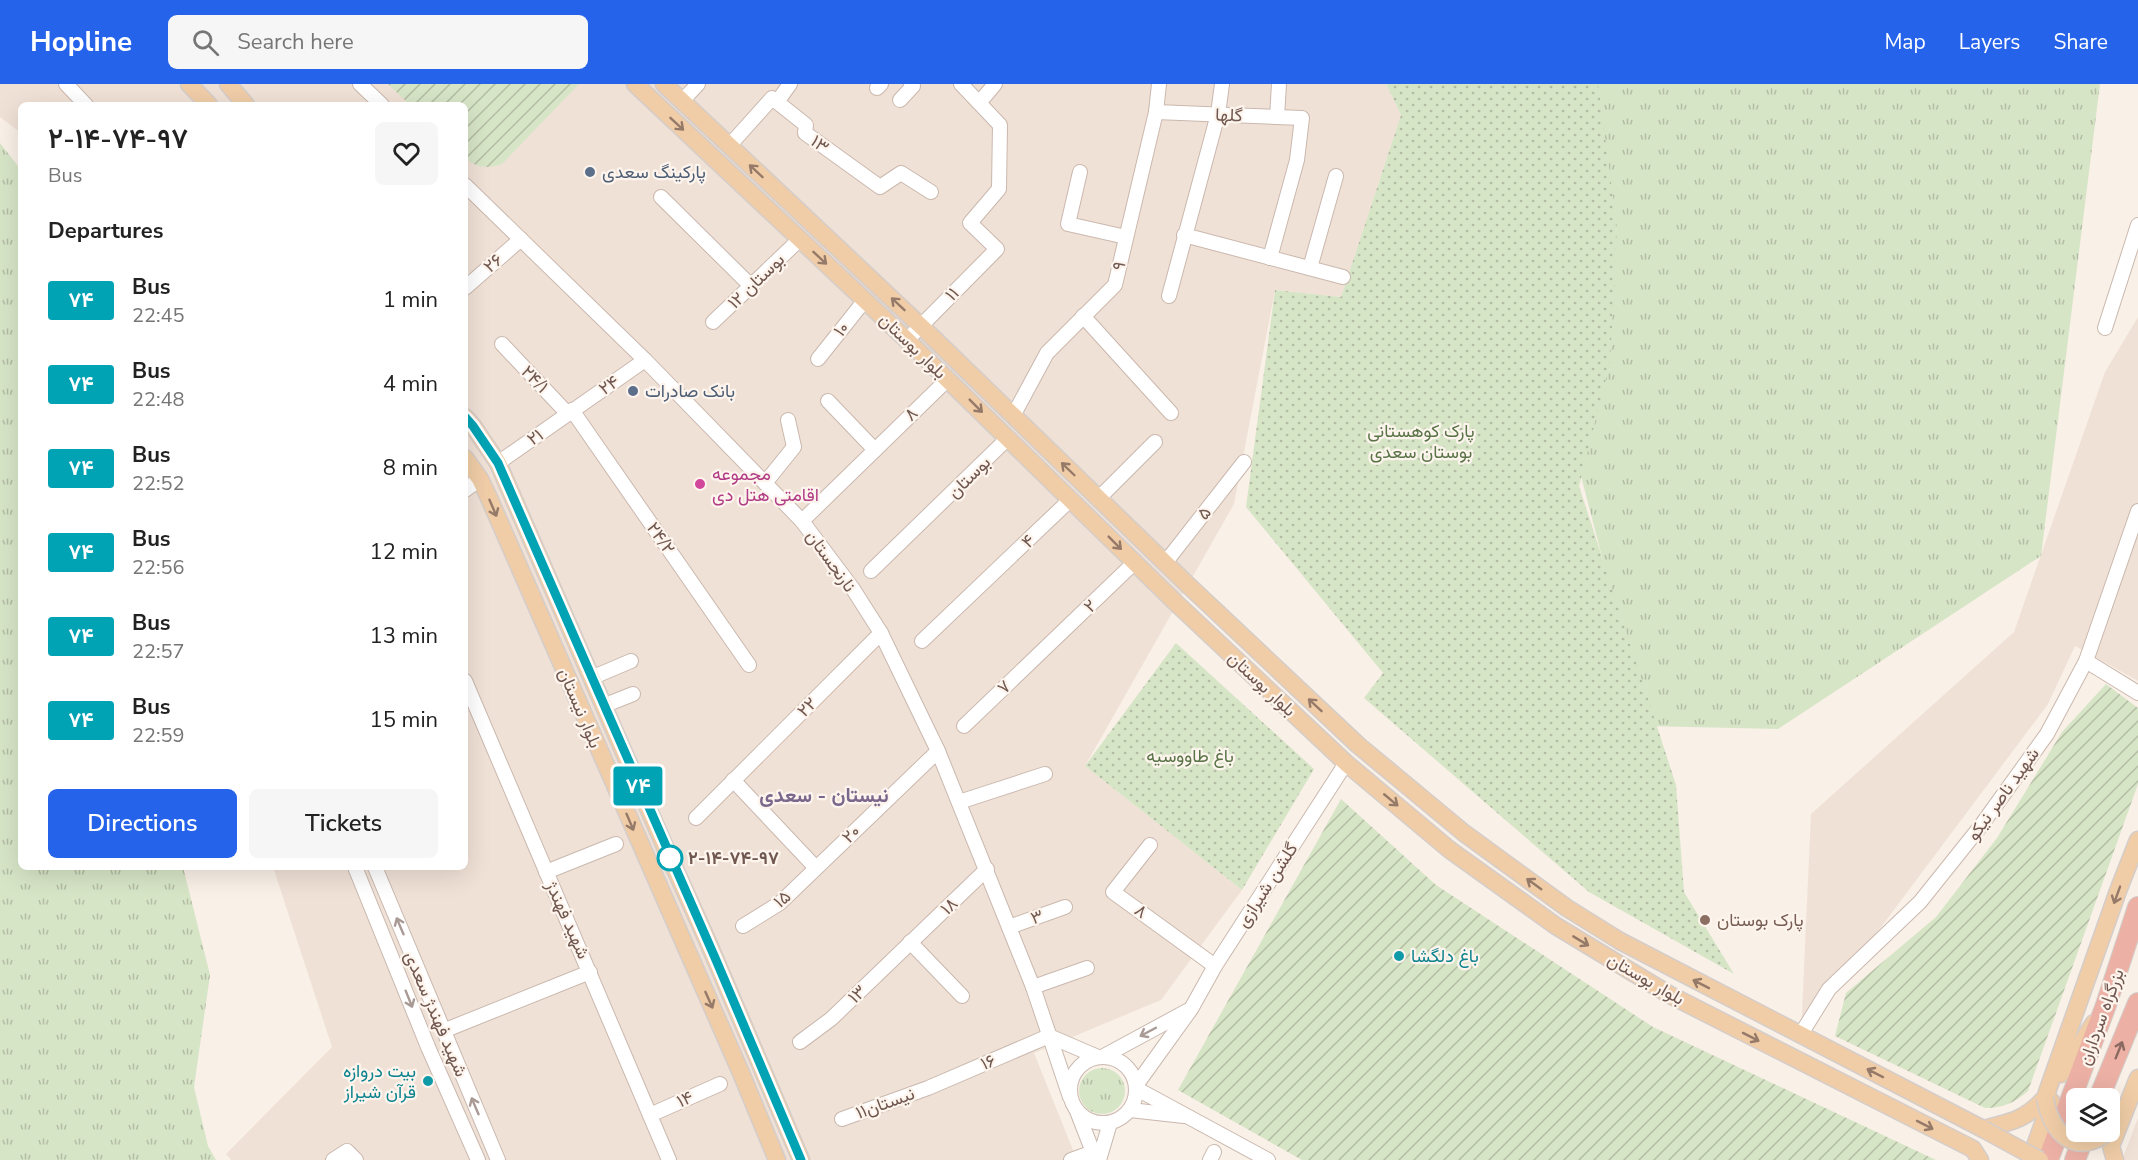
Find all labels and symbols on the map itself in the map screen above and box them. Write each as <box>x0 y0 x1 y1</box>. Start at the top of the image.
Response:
street label: گلها <box>1215 103 1243 127</box>
one-way arrow <box>670 117 685 131</box>
street label: ۱۳ <box>806 129 834 159</box>
place label: پارکینگ سعدی <box>602 160 706 184</box>
one-way arrow <box>748 163 763 178</box>
marker: پارکینگ سعدی <box>583 165 597 179</box>
street label: ۲۶ <box>478 248 508 278</box>
street label: بوستان ۱۲ <box>722 248 790 314</box>
one-way arrow <box>812 250 827 265</box>
street label: ۹ <box>1106 259 1132 273</box>
street label: ۱۱ <box>940 282 964 306</box>
one-way arrow <box>890 297 905 311</box>
street label: بلوار بوستان <box>874 308 952 384</box>
street label: ۱۰ <box>828 316 854 342</box>
street label: ۲۴/۱ <box>516 360 554 398</box>
street label: ۲۴ <box>594 370 624 400</box>
place label: بانک صادرات <box>645 379 735 403</box>
marker: بانک صادرات <box>626 384 640 398</box>
one-way arrow <box>969 399 983 414</box>
street label: ۸ <box>899 402 923 426</box>
park label: پارک کوهستانی بوستان سعدی <box>1367 419 1475 464</box>
street label: ۲۱ <box>522 423 548 451</box>
street label: بوستان <box>942 451 996 503</box>
place label: مجموعه اقامتی هتل دی <box>712 462 819 507</box>
one-way arrow <box>1060 462 1075 476</box>
marker: مجموعه اقامتی هتل دی <box>693 477 707 491</box>
one-way arrow <box>488 499 500 517</box>
street label: ۵ <box>1191 501 1217 525</box>
street label: ۲۴/۲ <box>641 517 681 559</box>
street label: نارنجستان <box>800 525 862 597</box>
street label: ۴ <box>1016 529 1040 553</box>
one-way arrow <box>1108 536 1123 550</box>
street label: ۲ <box>1078 594 1102 618</box>
street label: بلوار بوستان <box>1223 646 1301 722</box>
street label: بلوار نیستان <box>552 664 608 752</box>
street label: ۷ <box>992 675 1016 699</box>
street label: ۲۲ <box>792 692 822 722</box>
one-way arrow <box>1308 698 1323 712</box>
street label: شهید ناصر نیکو <box>1961 743 2045 845</box>
park label: باغ طاووسیه <box>1146 744 1234 768</box>
line badge: ۷۴ <box>611 766 665 806</box>
district label: نیستان - سعدی <box>759 782 889 809</box>
one-way arrow <box>1383 794 1399 807</box>
one-way arrow <box>625 813 636 831</box>
street label: ۲۰ <box>837 819 865 849</box>
street label: گلشن شیرازی <box>1231 838 1303 932</box>
marker: ۲-۱۴-۷۴-۹۷ <box>657 845 683 871</box>
place label: ۲-۱۴-۷۴-۹۷ <box>688 846 779 870</box>
street label: شهید فهندژ <box>540 876 596 963</box>
one-way arrow <box>1527 878 1543 890</box>
street label: ۱۵ <box>768 885 796 913</box>
one-way arrow <box>2110 885 2121 904</box>
street label: ۱۸ <box>935 892 963 920</box>
street label: ۸ <box>1130 898 1152 924</box>
street label: ۳ <box>1027 904 1047 930</box>
place label: پارک بوستان <box>1717 908 1804 932</box>
marker: پارک بوستان <box>1698 913 1712 927</box>
one-way arrow <box>394 918 405 936</box>
one-way arrow <box>1572 936 1589 948</box>
place label: باغ دلگشا <box>1411 944 1479 968</box>
street label: بلوار بوستان <box>1603 947 1689 1011</box>
street label: شهید فهندژ سعدی <box>399 948 473 1080</box>
marker: باغ دلگشا <box>1392 949 1406 963</box>
street label: بزرگراه سرداران <box>2072 965 2130 1069</box>
one-way arrow <box>1693 978 1711 989</box>
street label: ۱۳ <box>843 979 871 1009</box>
one-way arrow <box>404 989 415 1008</box>
one-way arrow <box>704 991 715 1009</box>
one-way arrow <box>1139 1027 1157 1038</box>
one-way arrow <box>1742 1031 1759 1043</box>
one-way arrow <box>2114 1041 2125 1060</box>
street label: ۱۶ <box>977 1048 999 1076</box>
place label: بیت دروازه قرآن شیراز <box>343 1059 416 1104</box>
one-way arrow <box>1866 1066 1884 1078</box>
marker: بیت دروازه قرآن شیراز <box>421 1074 435 1088</box>
street label: ۱۱نیستان <box>852 1081 918 1125</box>
street label: ۱۴ <box>673 1085 697 1113</box>
one-way arrow <box>469 1098 480 1116</box>
one-way arrow <box>1916 1119 1934 1131</box>

